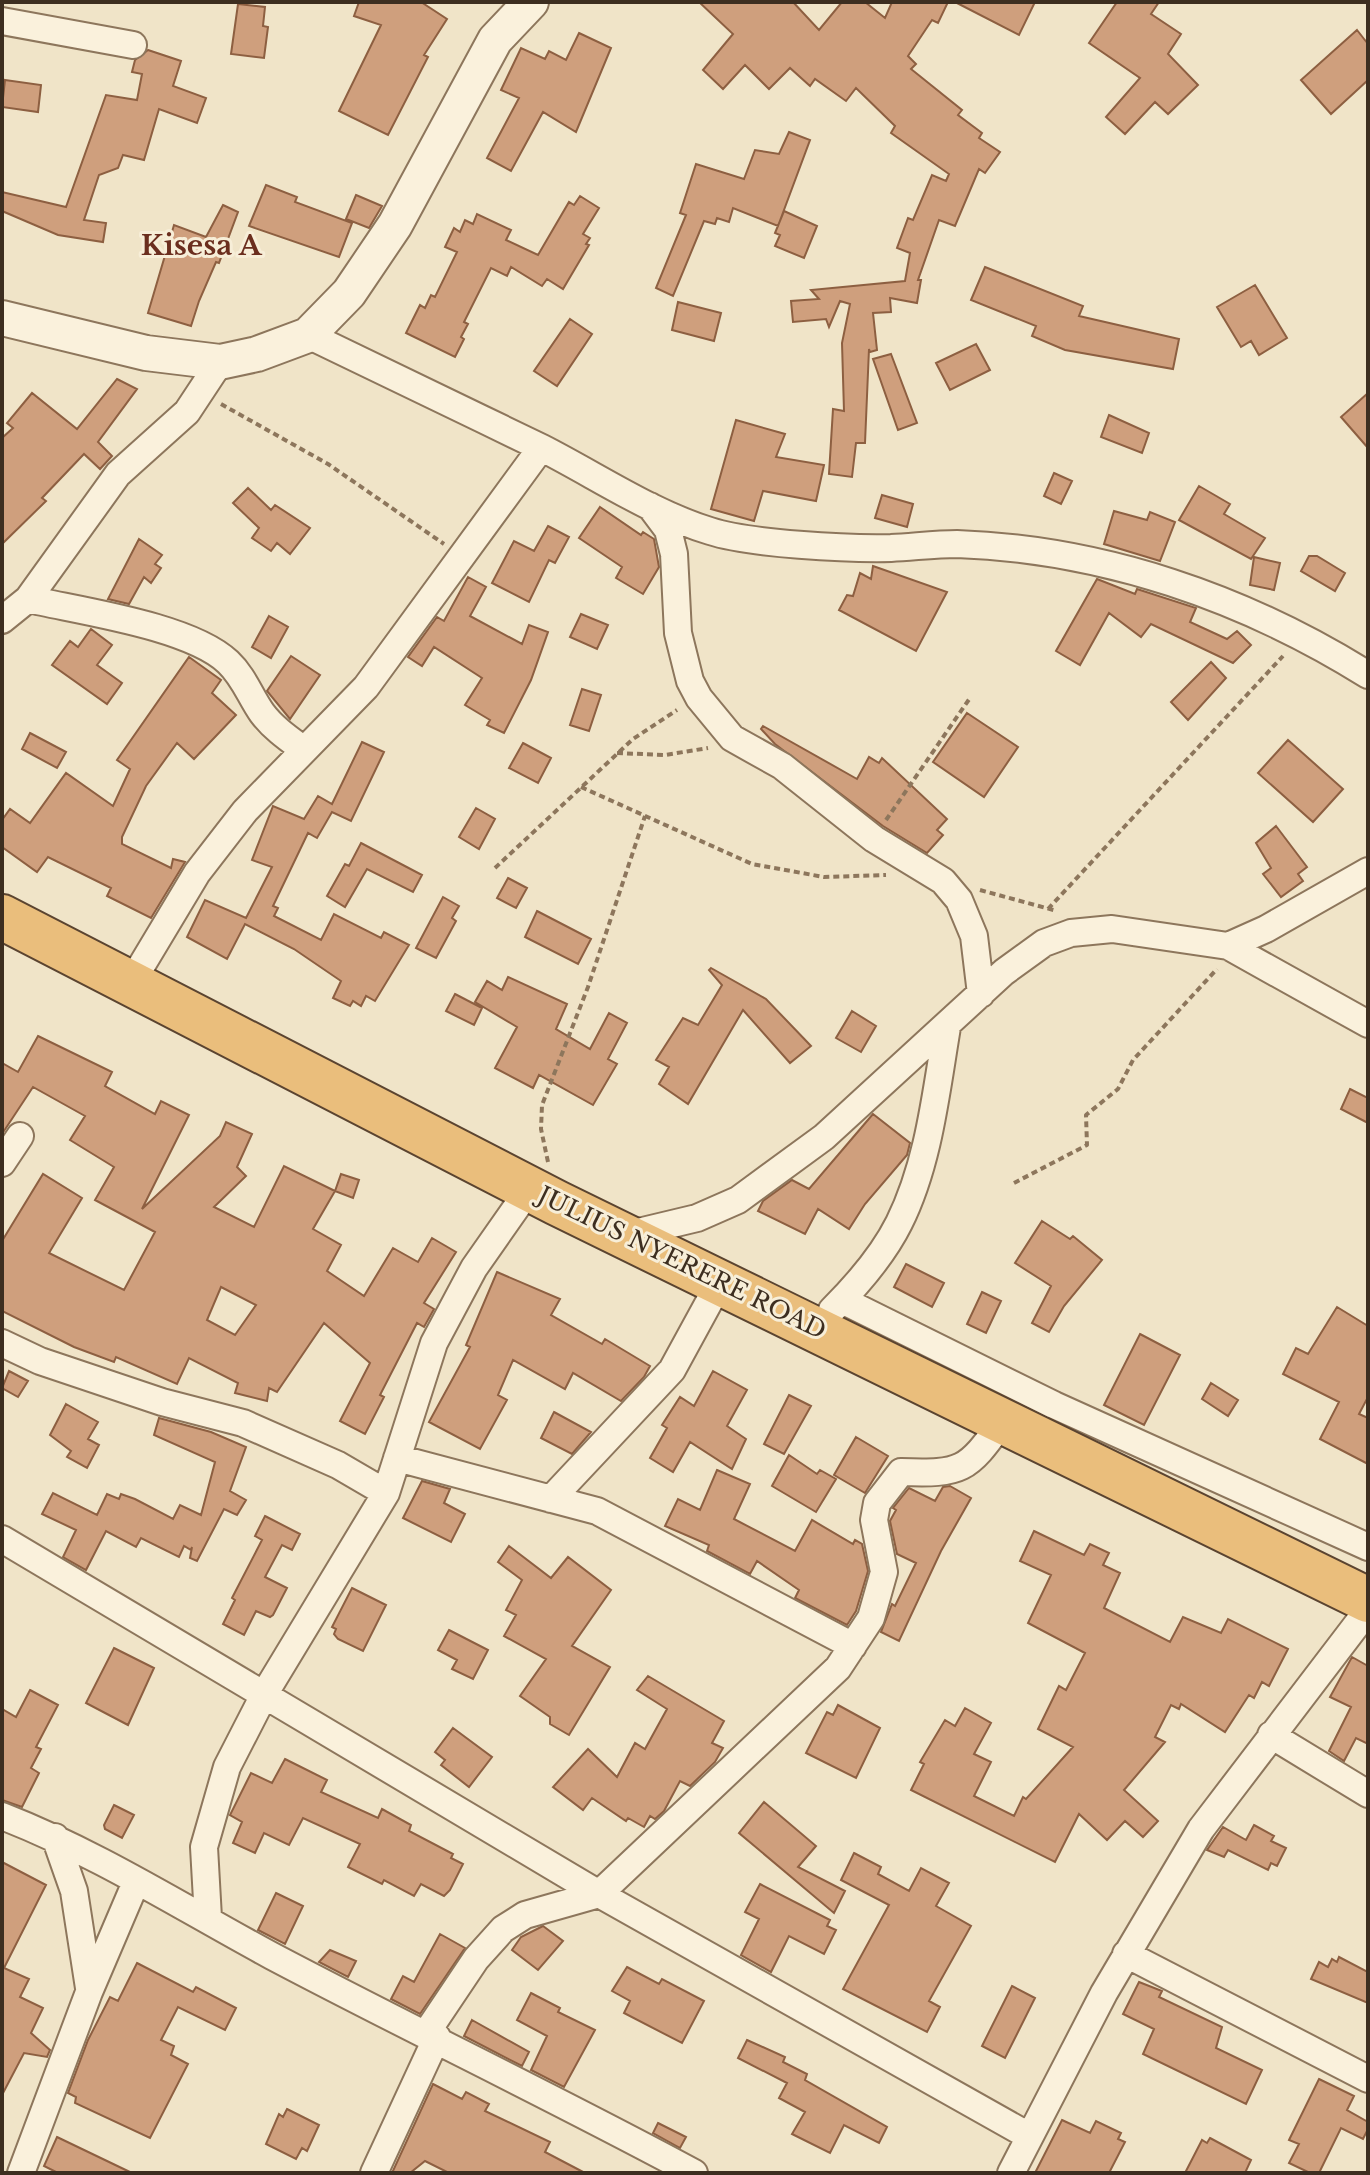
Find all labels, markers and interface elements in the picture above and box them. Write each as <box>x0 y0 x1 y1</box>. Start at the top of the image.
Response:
district label: Kisesa A <box>141 228 263 263</box>
street label: JULIUS NYERERE ROAD <box>531 1179 831 1345</box>

